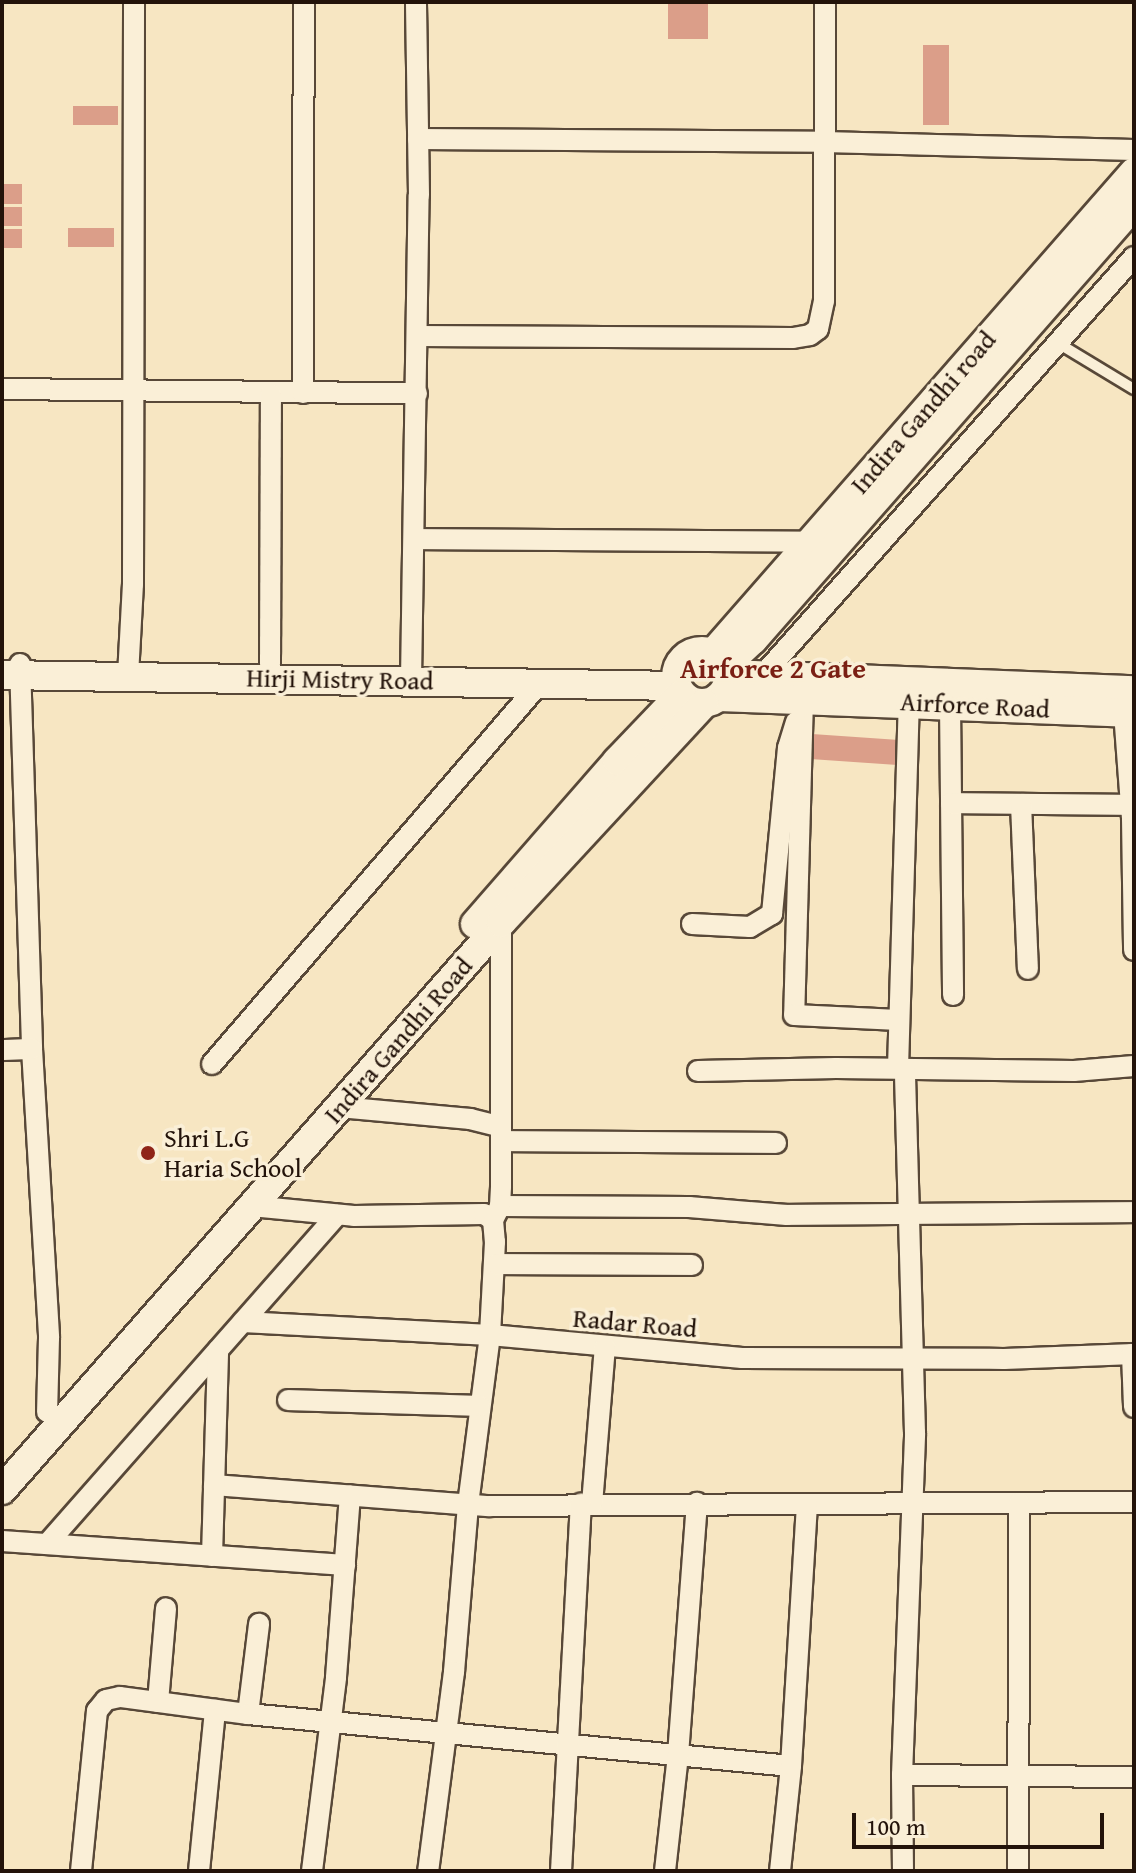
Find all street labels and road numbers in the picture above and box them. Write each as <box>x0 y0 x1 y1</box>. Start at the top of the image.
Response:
street label: Indira Gandhi road <box>844 324 1002 500</box>
street label: Hirji Mistry Road <box>246 662 434 696</box>
street label: Airforce Road <box>900 686 1050 724</box>
street label: Indira Gandhi Road <box>317 950 479 1130</box>
street label: Radar Road <box>572 1302 698 1344</box>

